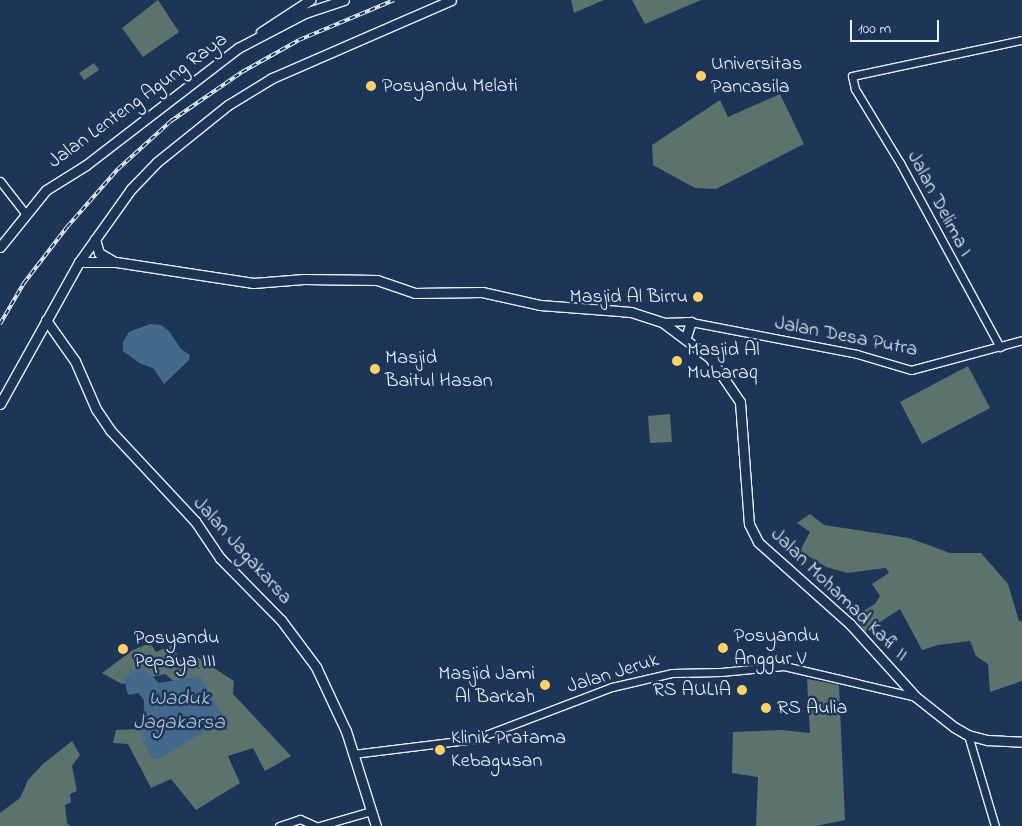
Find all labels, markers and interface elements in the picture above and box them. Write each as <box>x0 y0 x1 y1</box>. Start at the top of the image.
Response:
scale bar <box>852 10 941 42</box>
text: 100 m <box>858 18 891 40</box>
street label: Jalan Lenteng Agung Raya <box>44 28 232 174</box>
place label: Universitas Pancasila <box>711 52 802 99</box>
marker: Universitas Pancasila <box>695 70 707 82</box>
place label: Posyandu Melati <box>382 74 518 98</box>
marker: Posyandu Melati <box>364 79 378 93</box>
street label: Jalan Delima I <box>901 147 977 261</box>
place label: Masjid Al Birru <box>570 285 688 309</box>
marker: Masjid Al Birru <box>692 291 704 303</box>
street label: Jalan Desa Putra <box>773 311 919 363</box>
place label: Masjid Al Mubaraq <box>687 338 760 385</box>
place label: Masjid Baitul Hasan <box>385 346 493 393</box>
marker: Masjid Al Mubaraq <box>671 355 683 367</box>
marker: Masjid Baitul Hasan <box>369 363 381 375</box>
street label: Jalan Jagakarsa <box>187 492 297 610</box>
street label: Jalan Mohamad Kafi II <box>765 523 913 667</box>
place label: Posyandu Anggur V <box>734 624 819 671</box>
place label: Posyandu Pepaya III <box>134 626 219 673</box>
marker: Posyandu Anggur V <box>716 641 730 655</box>
marker: Posyandu Pepaya III <box>116 642 130 656</box>
street label: Jalan Jeruk <box>564 649 662 699</box>
place label: Masjid Jami Al Barkah <box>438 662 535 709</box>
place label: RS AULIA <box>653 678 731 702</box>
marker: Masjid Jami Al Barkah <box>539 679 551 691</box>
marker: RS AULIA <box>735 683 749 697</box>
water label: Waduk Jagakarsa <box>133 686 225 736</box>
place label: RS Aulia <box>777 696 847 720</box>
marker: RS Aulia <box>759 701 773 715</box>
place label: Klinik Pratama Kebagusan <box>451 726 566 773</box>
marker: Klinik Pratama Kebagusan <box>433 743 447 757</box>

